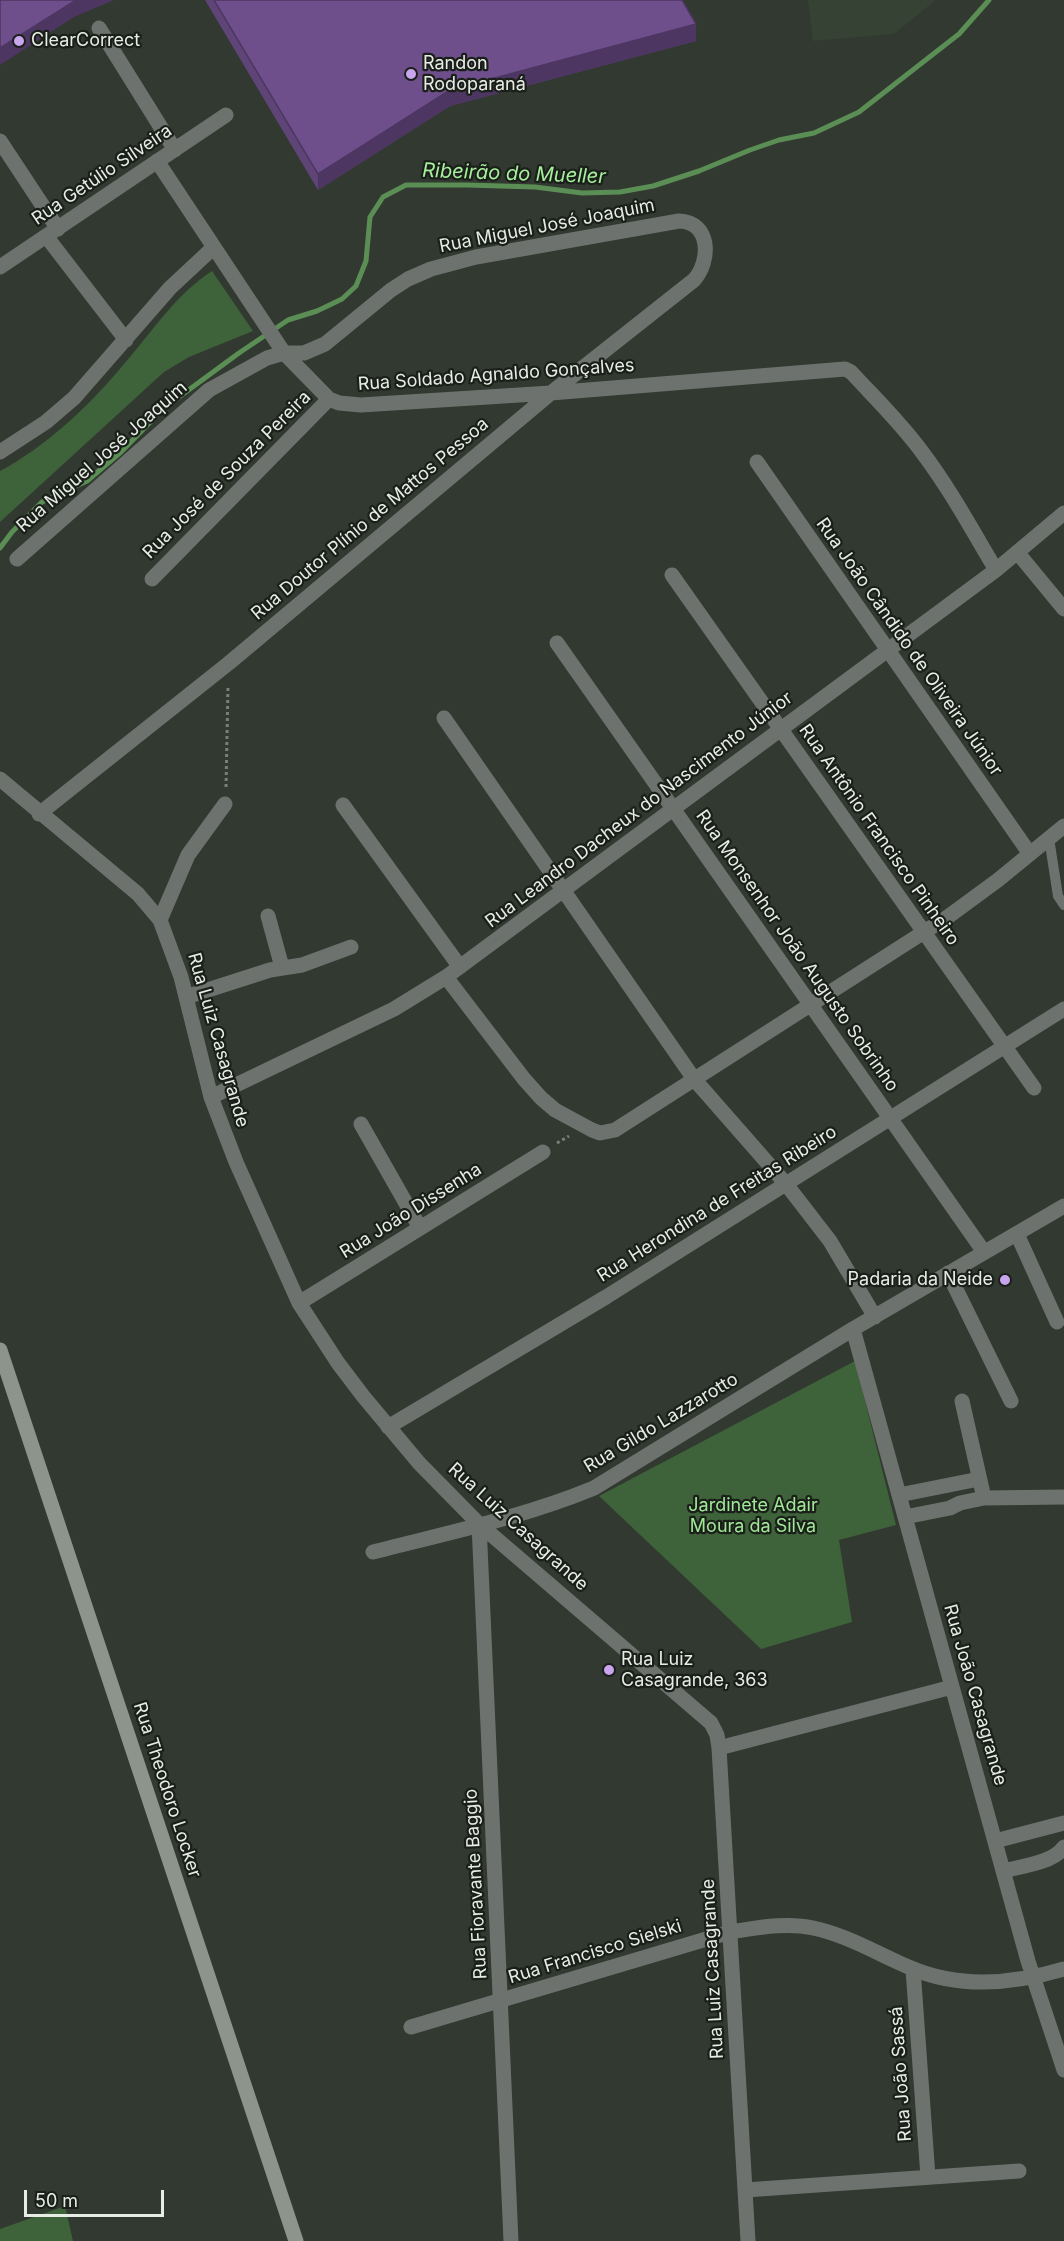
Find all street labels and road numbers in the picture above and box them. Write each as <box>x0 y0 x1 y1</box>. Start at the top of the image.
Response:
street label: Rua Getúlio Silveira <box>28 120 176 230</box>
street label: Rua Miguel José Joaquim <box>438 195 656 257</box>
street label: Rua Soldado Agnaldo Gonçalves <box>357 355 635 395</box>
street label: Rua Miguel José Joaquim <box>12 377 192 537</box>
street label: Rua José de Souza Pereira <box>139 387 315 563</box>
street label: Rua Doutor Plínio de Mattos Pessoa <box>247 413 493 625</box>
street label: Rua João Cândido de Oliveira Júnior <box>811 514 1007 780</box>
street label: Rua Leandro Dacheux do Nascimento Júnior <box>481 687 797 933</box>
street label: Rua Antônio Francisco Pinheiro <box>794 720 964 950</box>
street label: Rua Monsenhor João Augusto Sobrinho <box>691 806 903 1096</box>
street label: Rua Luiz Casagrande <box>183 950 253 1130</box>
street label: Rua Herondina de Freitas Ribeiro <box>593 1121 841 1287</box>
street label: Rua João Dissenha <box>336 1159 486 1263</box>
street label: Rua Gildo Lazzarotto <box>580 1368 742 1478</box>
street label: Rua Luiz Casagrande <box>444 1459 592 1595</box>
street label: Rua João Casagrande <box>939 1602 1011 1788</box>
street label: Rua Theodoro Locker <box>128 1700 206 1880</box>
street label: Rua Fioravante Baggio <box>460 1788 492 1980</box>
street label: Rua Luiz Casagrande <box>697 1878 729 2060</box>
street label: Rua Francisco Sielski <box>506 1915 684 1989</box>
street label: Rua João Sassá <box>886 2006 916 2142</box>

